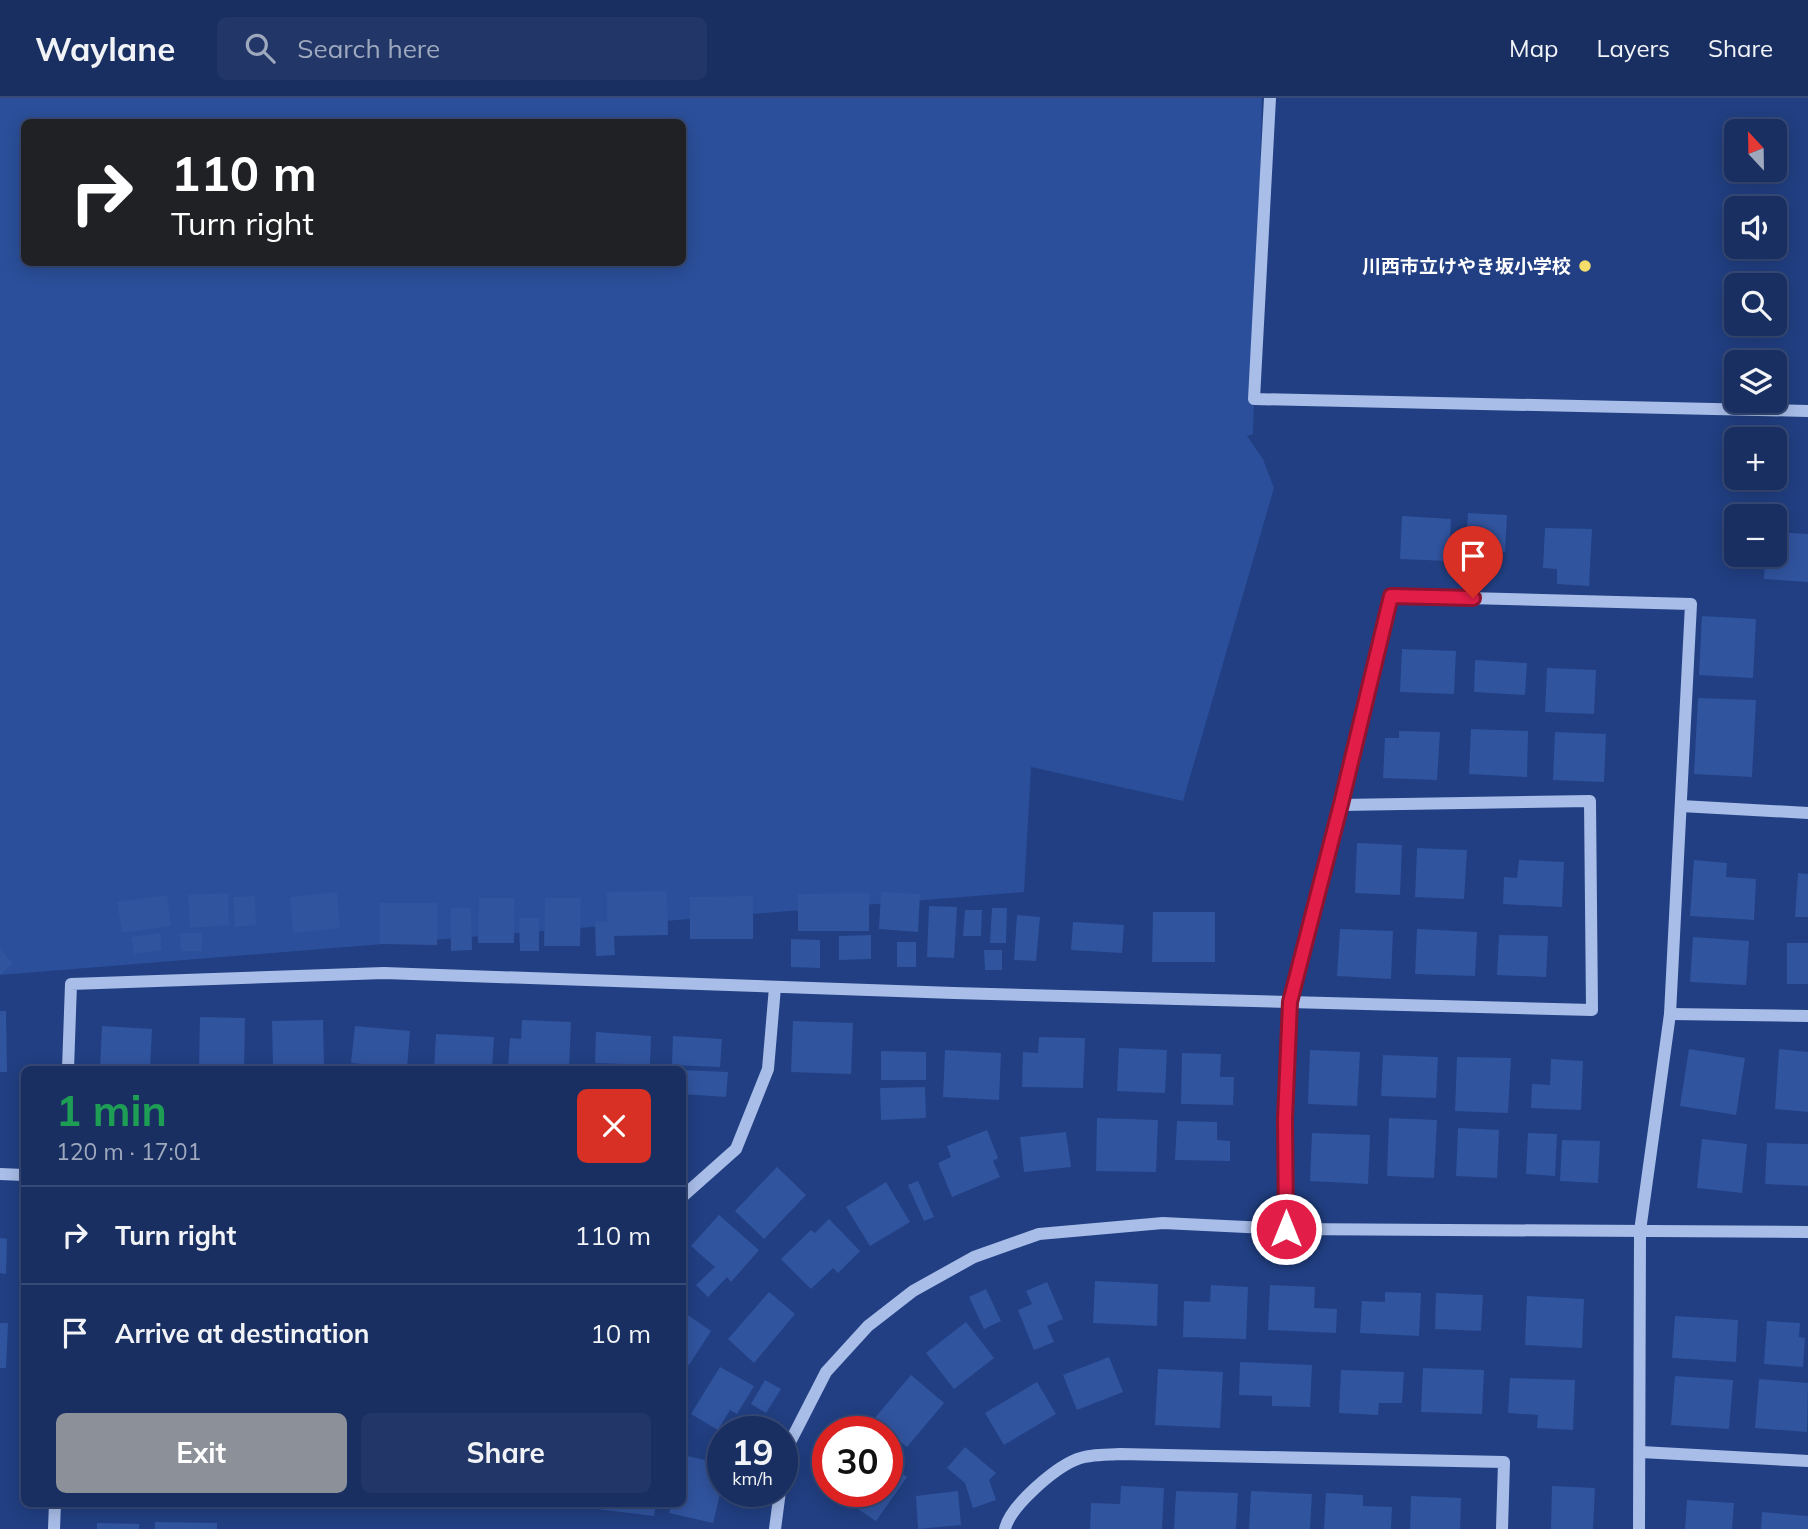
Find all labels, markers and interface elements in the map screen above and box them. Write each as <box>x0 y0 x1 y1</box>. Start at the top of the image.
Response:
search box <box>217 17 707 80</box>
text: Waylane <box>35 28 175 69</box>
icon: search <box>241 29 279 67</box>
text: Search here <box>297 32 440 65</box>
text: Map <box>1509 33 1558 63</box>
text: Layers <box>1596 33 1670 63</box>
text: Share <box>1708 33 1773 63</box>
north arrow <box>1724 119 1787 182</box>
map controls <box>1724 119 1787 567</box>
text: 110 m <box>171 142 317 203</box>
icon: right <box>56 147 147 238</box>
button: sound <box>1724 196 1787 259</box>
text: Turn right <box>171 203 314 243</box>
place label: 川西市立けやき坂小学校 <box>1362 254 1571 278</box>
marker: 川西市立けやき坂小学校 <box>1577 258 1593 274</box>
button: search <box>1724 273 1787 336</box>
button: layers <box>1724 350 1787 413</box>
button: + <box>1724 427 1787 490</box>
button: − <box>1724 504 1787 567</box>
pin <box>1443 526 1503 598</box>
icon: arrive <box>1454 537 1492 575</box>
text: 1 min <box>56 1084 167 1137</box>
button: close <box>577 1089 651 1163</box>
text: 120 m · 17:01 <box>56 1137 201 1166</box>
position arrow <box>1249 1192 1323 1266</box>
icon: right <box>56 1216 94 1254</box>
text: Turn right <box>115 1219 236 1252</box>
text: 110 m <box>575 1219 651 1252</box>
icon: arrive <box>56 1314 94 1352</box>
text: Arrive at destination <box>115 1317 370 1350</box>
text: 10 m <box>590 1317 651 1350</box>
button: Exit <box>56 1413 347 1493</box>
button: Share <box>361 1413 651 1493</box>
speed limit sign: 30 <box>812 1416 903 1507</box>
text: 19 <box>731 1430 774 1474</box>
text: km/h <box>732 1467 773 1490</box>

